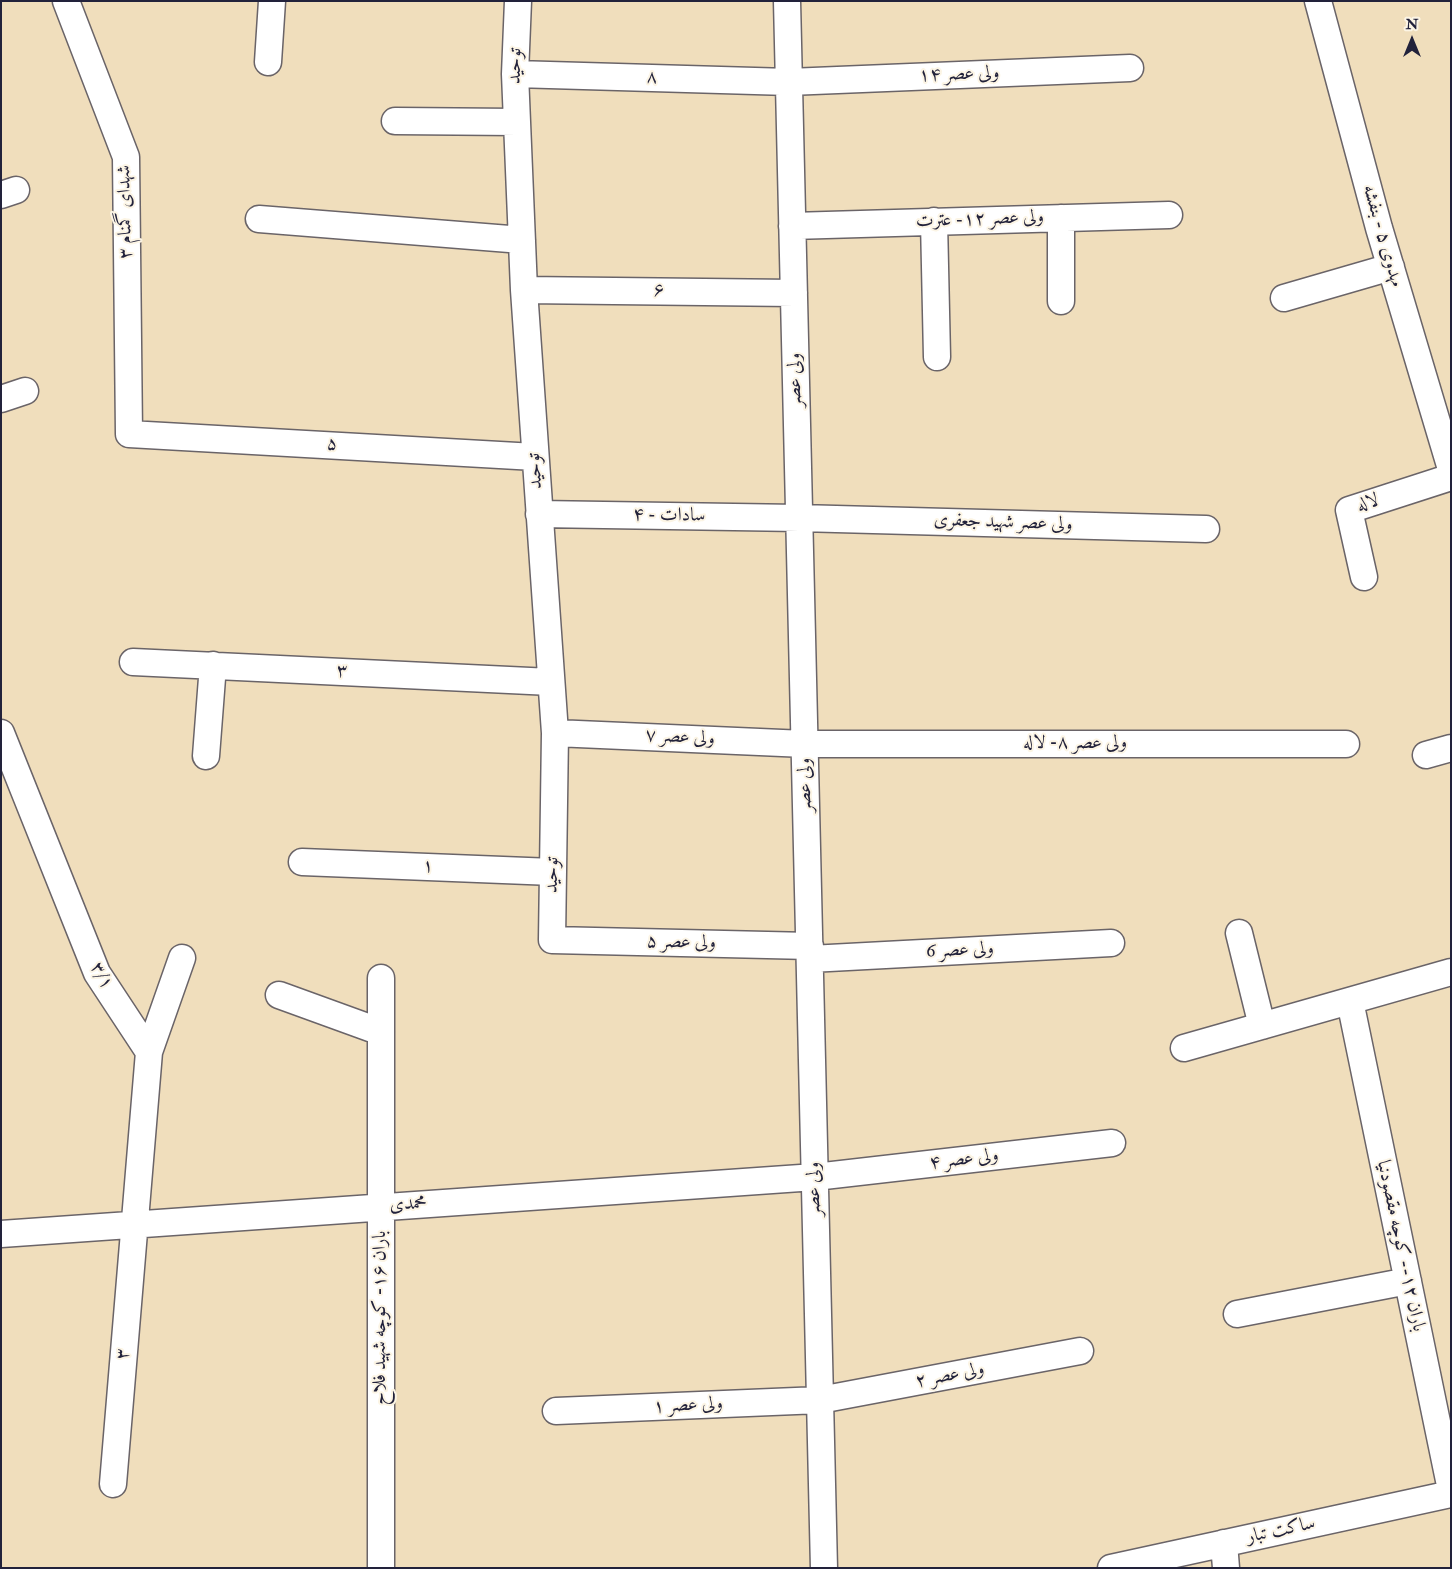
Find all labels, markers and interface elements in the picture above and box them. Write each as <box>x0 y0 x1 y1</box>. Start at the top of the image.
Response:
north arrow <box>1387 15 1437 65</box>
text: N <box>1406 16 1418 33</box>
street label: توحید <box>504 48 528 84</box>
street label: ولی عصر ۱۴ <box>918 62 1000 88</box>
street label: ۸ <box>646 66 658 90</box>
street label: شهدای گمنام ۳ <box>114 165 138 259</box>
street label: مهدوی ۵ - بنفشه <box>1357 182 1407 290</box>
street label: ولی عصر ۱۲- عترت <box>916 206 1044 234</box>
street label: ۶ <box>653 280 665 302</box>
street label: ولی عصر <box>784 353 808 407</box>
street label: ۵ <box>326 433 338 457</box>
street label: توحید <box>523 452 549 490</box>
street label: لاله <box>1353 489 1383 519</box>
street label: ۴ - سادات <box>633 504 705 528</box>
street label: ولی عصر شهید جعفری <box>933 509 1073 537</box>
street label: ۳ <box>336 660 348 684</box>
street label: ولی عصر ۷ <box>645 725 715 751</box>
street label: ولی عصر ۸- لاله <box>1023 733 1127 755</box>
street label: ولی عصر <box>794 758 818 812</box>
street label: ۱ <box>422 855 434 879</box>
street label: توحید <box>541 857 565 893</box>
street label: ولی عصر ۵ <box>646 931 716 955</box>
street label: ولی عصر 6 <box>925 938 995 964</box>
street label: ۳/۱ <box>84 959 118 993</box>
street label: ولی عصر ۴ <box>928 1144 1000 1176</box>
street label: باران ۱۲-- كوچه مقصودنيا <box>1371 1158 1429 1334</box>
street label: ولی عصر <box>803 1162 827 1216</box>
street label: محمدی <box>389 1192 427 1218</box>
street label: باران ۱۶- کوچه شهید فلاح <box>370 1231 392 1405</box>
street label: ۳ <box>112 1347 136 1361</box>
street label: ولی عصر ۲ <box>914 1358 986 1394</box>
street label: ولی عصر ۱ <box>653 1393 723 1419</box>
street label: ساکت تبار <box>1245 1513 1317 1549</box>

